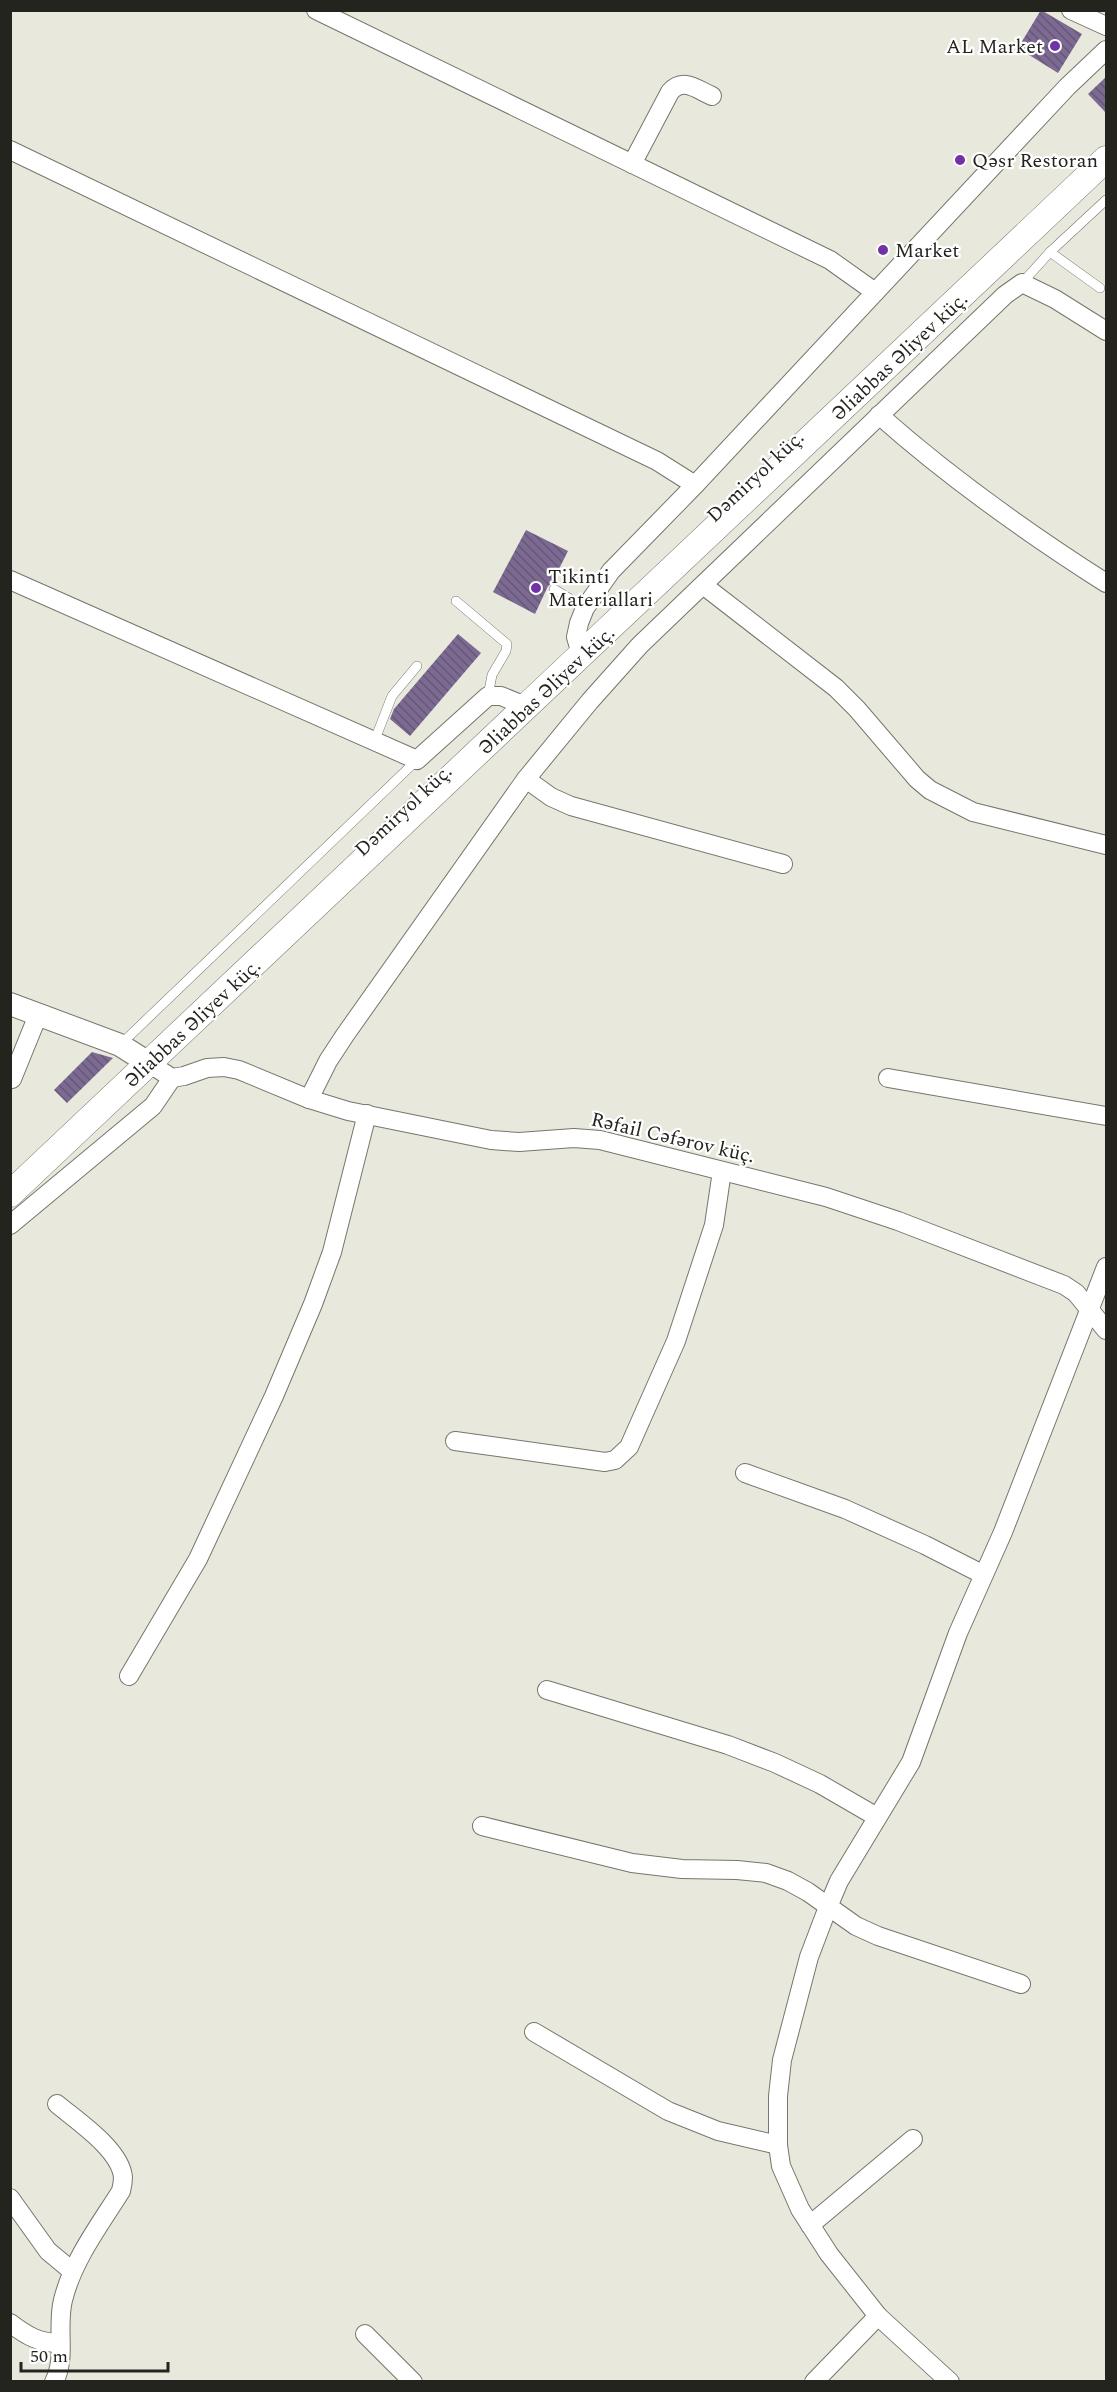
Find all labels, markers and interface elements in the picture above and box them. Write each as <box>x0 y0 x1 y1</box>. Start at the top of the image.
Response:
place label: AL Market <box>946 32 1043 62</box>
marker: AL Market <box>1048 39 1062 53</box>
place label: Qəsr Restoran <box>972 146 1098 176</box>
marker: Qəsr Restoran <box>953 153 967 167</box>
place label: Market <box>895 236 959 266</box>
marker: Market <box>876 243 890 257</box>
street label: Əliabbas Əliyev küç. <box>824 285 975 428</box>
street label: Dəmiryol küç. <box>700 423 811 530</box>
place label: Tikinti Materiallari <box>548 562 653 615</box>
marker: Tikinti Materiallari <box>529 581 543 595</box>
street label: Əliabbas Əliyev küç. <box>471 619 622 762</box>
street label: Dəmiryol küç. <box>348 757 459 864</box>
street label: Əliabbas Əliyev küç. <box>117 952 268 1095</box>
street label: Rəfail Cəfərov küç. <box>588 1105 758 1171</box>
scale bar <box>21 2335 168 2373</box>
text: 50 m <box>30 2343 68 2370</box>

